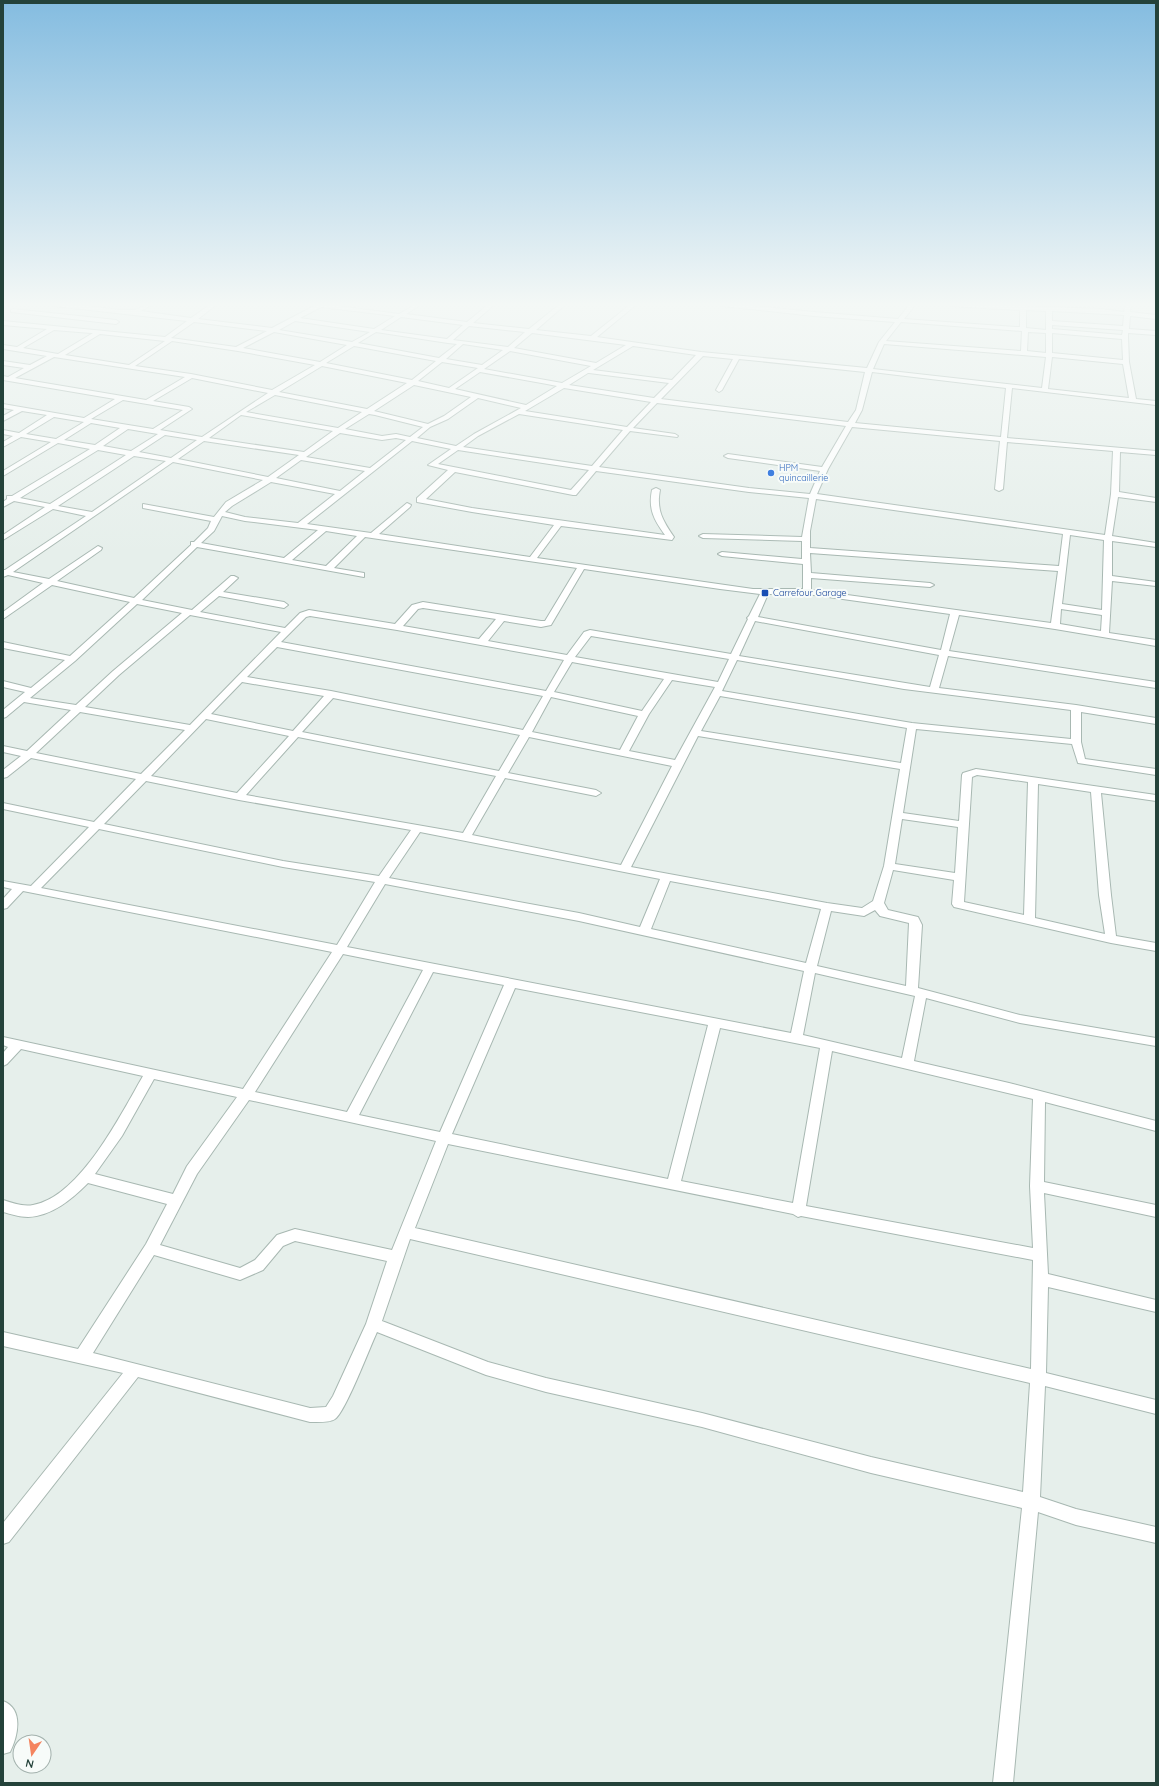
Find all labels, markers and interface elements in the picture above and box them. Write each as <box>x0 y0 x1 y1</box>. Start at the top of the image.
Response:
place label: HPM quincaillerie <box>779 462 828 483</box>
marker: HPM quincaillerie <box>766 468 776 478</box>
place label: Carrefour Garage <box>773 587 847 598</box>
marker: Carrefour Garage <box>760 588 770 598</box>
north arrow <box>12 1734 52 1774</box>
text: N <box>24 1756 35 1771</box>

